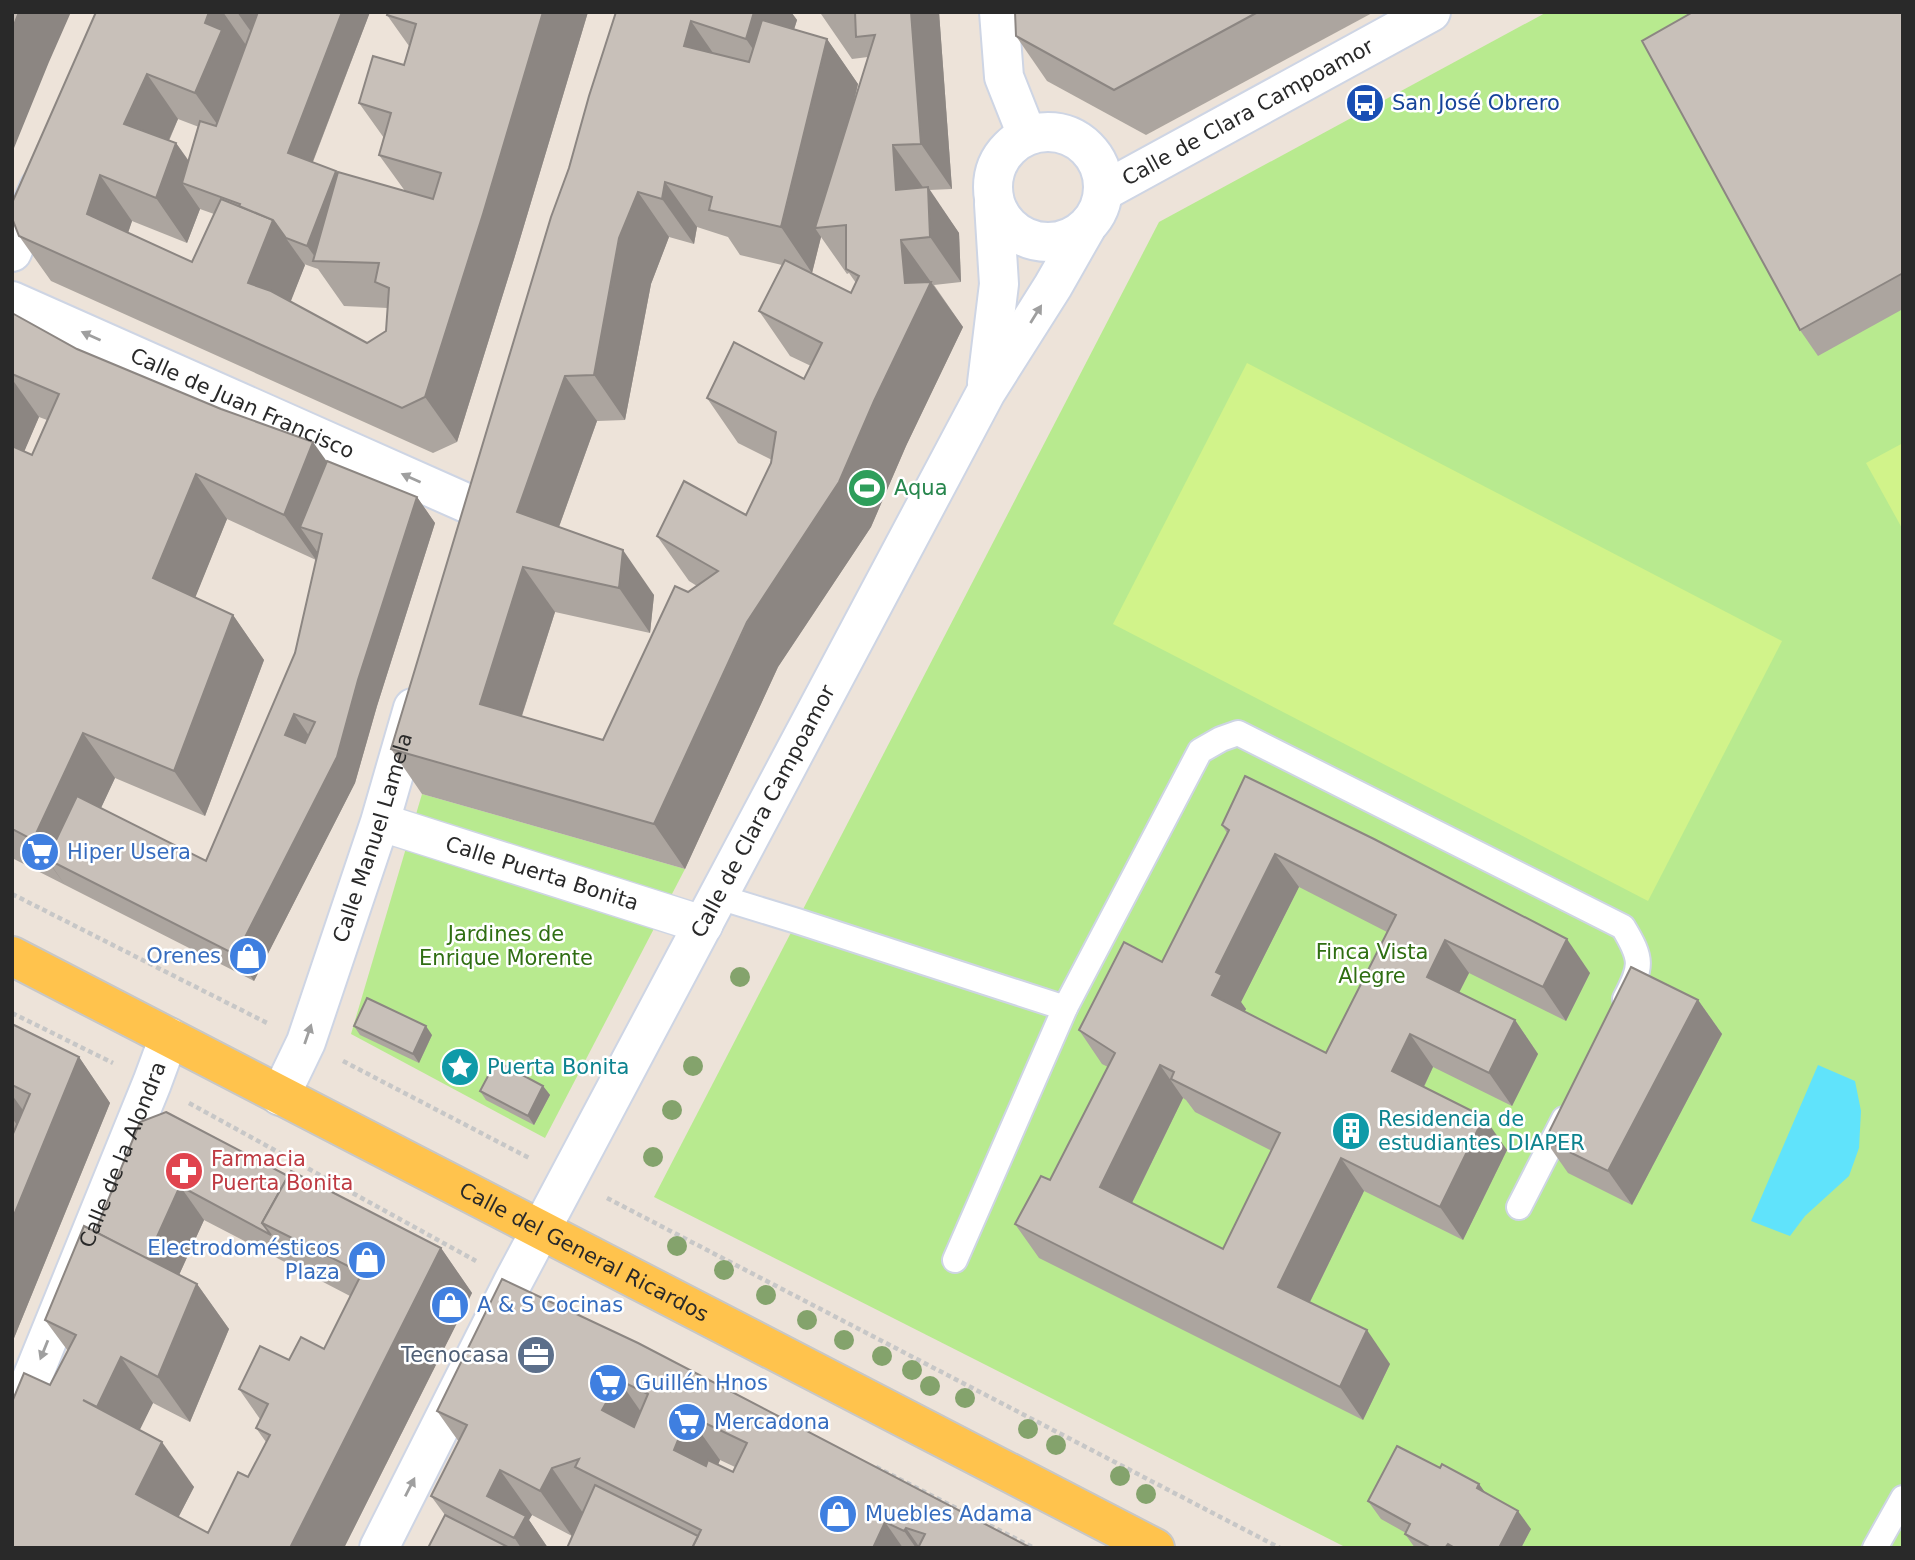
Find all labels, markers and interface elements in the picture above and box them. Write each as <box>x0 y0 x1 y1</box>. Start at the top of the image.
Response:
street label: Calle de Clara Campoamor <box>1118 34 1378 191</box>
bus stop icon: San José Obrero <box>1344 82 1386 124</box>
place label: San José Obrero <box>1392 91 1560 115</box>
one-way arrow <box>1029 304 1042 323</box>
one-way arrow <box>81 330 101 342</box>
street label: Calle de Juan Francisco <box>127 343 358 464</box>
sports icon: Aqua <box>846 467 888 509</box>
one-way arrow <box>400 472 421 483</box>
place label: Aqua <box>894 476 948 500</box>
street label: Calle de Clara Campoamor <box>686 681 840 942</box>
street label: Calle Manuel Lamela <box>328 730 417 946</box>
supermarket icon: Hiper Usera <box>19 831 61 873</box>
street label: Calle Puerta Bonita <box>442 832 642 915</box>
place label: Hiper Usera <box>67 840 191 864</box>
park label: Jardines de Enrique Morente <box>419 922 593 970</box>
shop icon: Orenes <box>227 935 269 977</box>
park label: Finca Vista Alegre <box>1316 940 1428 988</box>
place label: Orenes <box>146 944 221 968</box>
one-way arrow <box>303 1023 314 1044</box>
place icon: Puerta Bonita <box>439 1046 481 1088</box>
place label: Puerta Bonita <box>487 1055 629 1079</box>
street label: Calle de la Alondra <box>74 1058 171 1251</box>
place label: Residencia de estudiantes DIAPER <box>1378 1107 1585 1155</box>
building icon: Residencia de estudiantes DIAPER <box>1330 1110 1372 1152</box>
place label: Farmacia Puerta Bonita <box>211 1147 353 1195</box>
pharmacy icon: Farmacia Puerta Bonita <box>163 1150 205 1192</box>
street label: Calle del General Ricardos <box>455 1178 713 1327</box>
place label: Electrodomésticos Plaza <box>147 1236 340 1284</box>
shop icon: Electrodomésticos Plaza <box>346 1239 388 1281</box>
shop icon: A & S Cocinas <box>429 1284 471 1326</box>
place label: A & S Cocinas <box>477 1293 623 1317</box>
office icon: Tecnocasa <box>515 1334 557 1376</box>
one-way arrow <box>38 1340 49 1361</box>
place label: Tecnocasa <box>400 1343 509 1367</box>
supermarket icon: Guillén Hnos <box>587 1362 629 1404</box>
place label: Guillén Hnos <box>635 1371 768 1395</box>
supermarket icon: Mercadona <box>666 1401 708 1443</box>
place label: Mercadona <box>714 1410 830 1434</box>
one-way arrow <box>404 1477 415 1497</box>
shop icon: Muebles Adama <box>817 1493 859 1535</box>
place label: Muebles Adama <box>865 1502 1033 1526</box>

